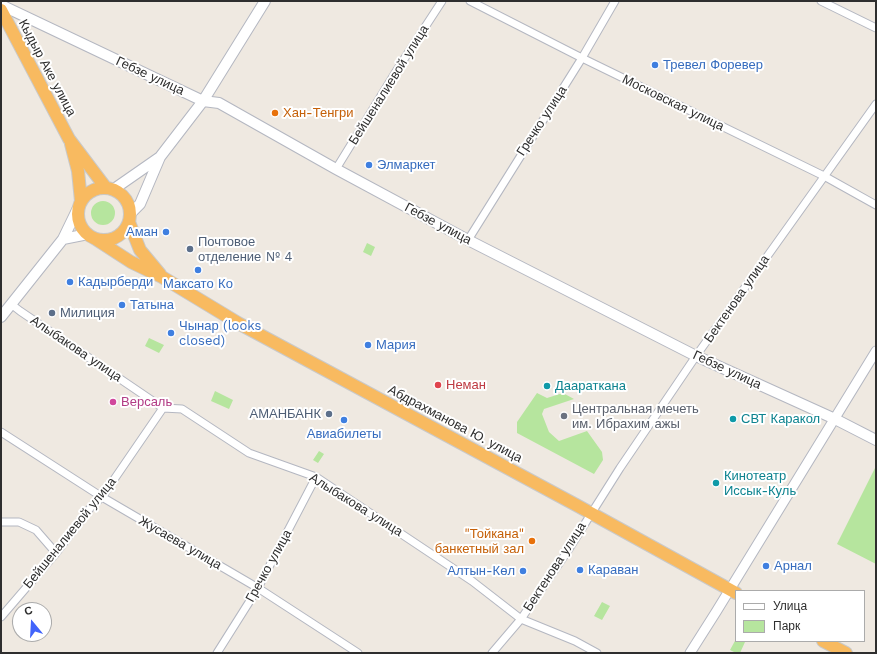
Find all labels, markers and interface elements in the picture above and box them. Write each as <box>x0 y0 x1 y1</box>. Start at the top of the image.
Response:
street label: Кыдыр Аке улица <box>15 17 79 119</box>
street label: Бейшеналиевой улица <box>346 22 432 148</box>
street label: Гебзе улица <box>113 53 187 99</box>
place label: Тревел Форевер <box>663 57 763 73</box>
marker: Тревел Форевер <box>650 60 660 70</box>
street label: Московская улица <box>619 72 727 134</box>
street label: Гречко улица <box>514 83 570 159</box>
place label: Хан-Тенгри <box>283 105 354 121</box>
marker: Хан-Тенгри <box>270 108 280 118</box>
place label: Элмаркет <box>377 157 435 173</box>
marker: Элмаркет <box>364 160 374 170</box>
street label: Гебзе улица <box>402 200 474 248</box>
place label: Аман <box>126 224 158 240</box>
marker: Аман <box>161 227 171 237</box>
place label: Почтовое отделение № 4 <box>198 234 292 265</box>
marker: Почтовое отделение № 4 <box>185 244 195 254</box>
street label: Бектенова улица <box>701 252 773 346</box>
marker: Максато Ко <box>193 265 203 275</box>
place label: Кадырберди <box>78 274 153 290</box>
place label: Максато Ко <box>163 276 233 292</box>
marker: Кадырберди <box>65 277 75 287</box>
place label: Татына <box>130 297 174 313</box>
marker: Татына <box>117 300 127 310</box>
place label: Милиция <box>60 305 115 321</box>
marker: Милиция <box>47 308 57 318</box>
street label: Алыбакова улица <box>27 313 125 385</box>
place label: Чынар (looks closed) <box>179 318 261 349</box>
marker: Чынар (looks closed) <box>166 328 176 338</box>
place label: Мария <box>376 337 416 353</box>
marker: Мария <box>363 340 373 350</box>
street label: Гебзе улица <box>690 347 764 393</box>
place label: Неман <box>446 377 486 393</box>
place label: Даараткана <box>555 378 626 394</box>
marker: Неман <box>433 380 443 390</box>
marker: Даараткана <box>542 381 552 391</box>
street label: Абдрахманова Ю. улица <box>385 382 525 466</box>
place label: Версаль <box>121 394 172 410</box>
marker: Версаль <box>108 397 118 407</box>
place label: Центральная мечеть им. Ибрахим ажы <box>572 401 699 432</box>
place label: АМАНБАНК <box>250 406 321 422</box>
marker: АМАНБАНК <box>324 409 334 419</box>
marker: Центральная мечеть им. Ибрахим ажы <box>559 411 569 421</box>
place label: СВТ Каракол <box>741 411 820 427</box>
marker: СВТ Каракол <box>728 414 738 424</box>
marker: Авиабилеты <box>339 415 349 425</box>
place label: Авиабилеты <box>307 426 381 442</box>
place label: Кинотеатр Иссык-Куль <box>724 468 796 499</box>
street label: Алыбакова улица <box>306 470 406 540</box>
street label: Бейшеналиевой улица <box>20 474 120 592</box>
marker: Кинотеатр Иссык-Куль <box>711 478 721 488</box>
street label: Жусаева улица <box>136 513 224 573</box>
street label: Бектенова улица <box>520 519 590 615</box>
place label: "Тойкана" банкетный зал <box>435 526 524 557</box>
street label: Гречко улица <box>243 527 295 605</box>
marker: "Тойкана" банкетный зал <box>527 536 537 546</box>
place label: Арнал <box>774 558 812 574</box>
marker: Арнал <box>761 561 771 571</box>
place label: Караван <box>588 562 638 578</box>
place label: Алтын-Көл <box>447 563 515 579</box>
marker: Караван <box>575 565 585 575</box>
marker: Алтын-Көл <box>518 566 528 576</box>
legend <box>735 590 865 642</box>
text: Улица <box>773 599 807 613</box>
north arrow <box>12 602 52 642</box>
text: С <box>23 604 34 618</box>
text: Парк <box>773 619 800 633</box>

